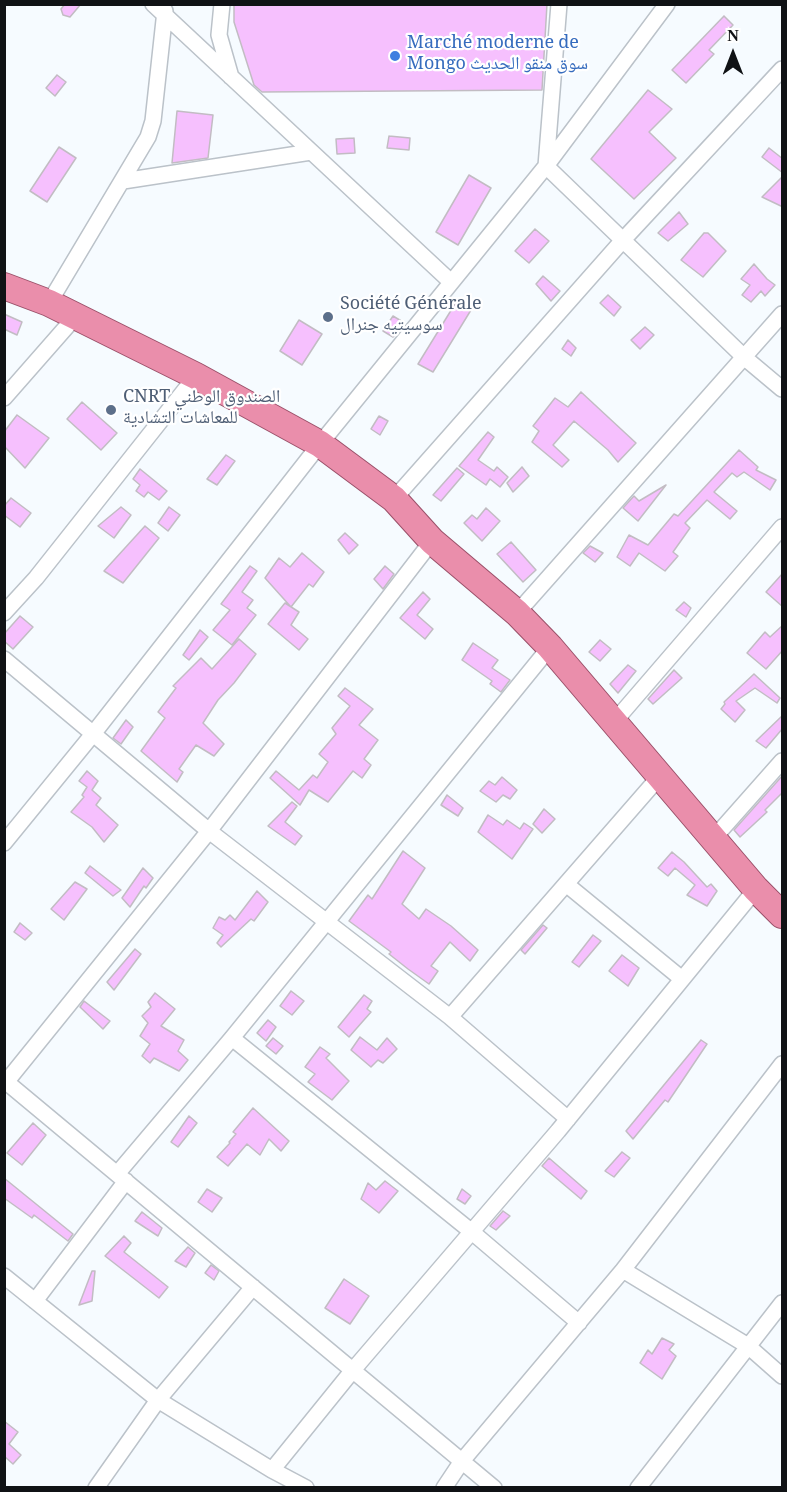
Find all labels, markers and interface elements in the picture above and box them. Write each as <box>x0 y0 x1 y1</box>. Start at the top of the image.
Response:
north arrow <box>703 24 763 84</box>
text: N <box>727 27 739 44</box>
place label: Marché moderne de Mongo سوق منقو الحديث <box>407 35 588 78</box>
marker: Marché moderne de Mongo سوق منقو الحديث <box>388 49 402 63</box>
place label: Société Générale سوسيتيه جنرال <box>340 296 482 338</box>
marker: Société Générale سوسيتيه جنرال <box>321 310 335 324</box>
place label: CNRT الصندوق الوطني للمعاشات التشادية <box>123 389 280 432</box>
marker: CNRT الصندوق الوطني للمعاشات التشادية <box>104 403 118 417</box>

